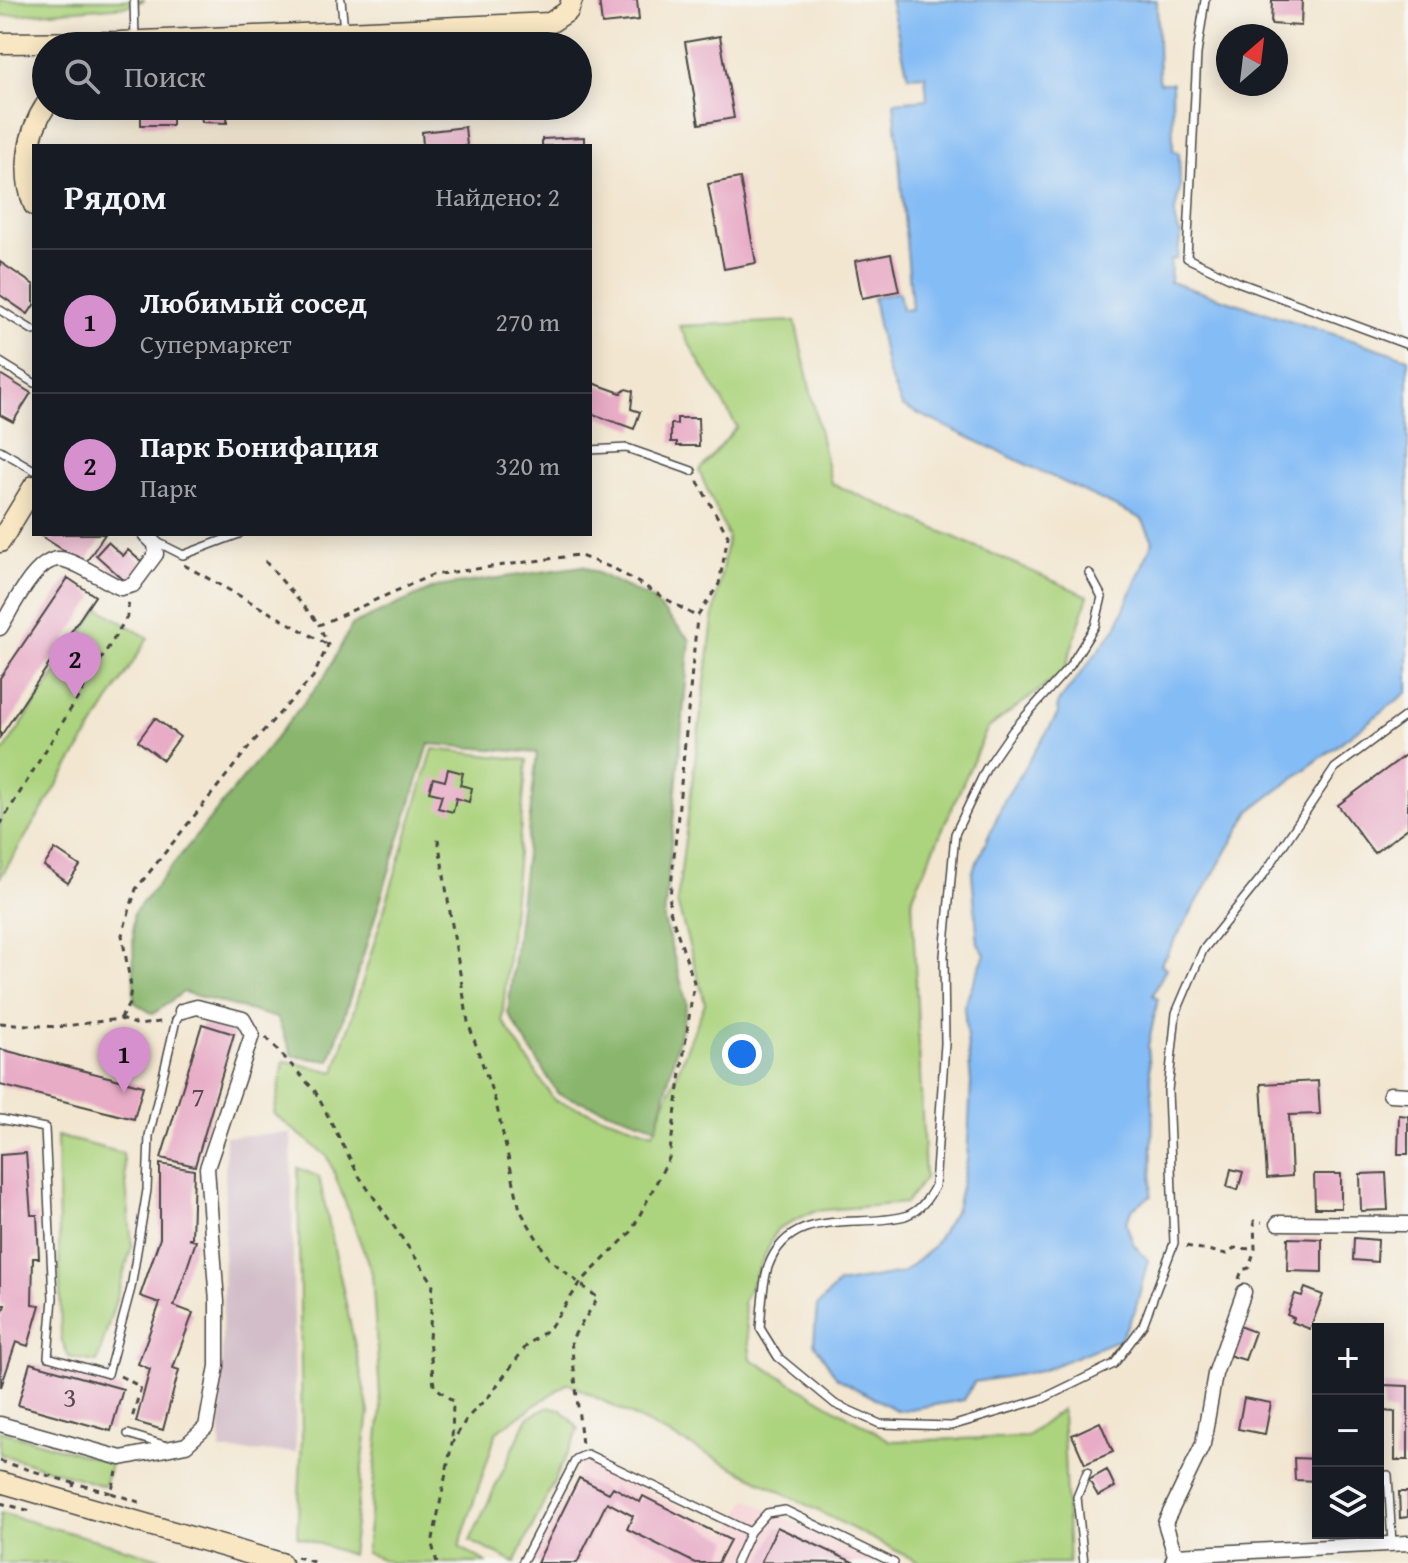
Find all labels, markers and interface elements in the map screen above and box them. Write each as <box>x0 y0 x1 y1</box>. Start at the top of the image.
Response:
north arrow <box>1216 24 1288 96</box>
search box <box>32 32 592 120</box>
icon: search <box>60 54 104 98</box>
text: Поиск <box>124 54 206 98</box>
text: Рядом <box>64 172 167 221</box>
text: Найдено: 2 <box>436 177 560 216</box>
text: Любимый сосед <box>140 280 367 324</box>
text: 1 <box>83 302 97 341</box>
text: 270 m <box>495 302 560 341</box>
text: Супермаркет <box>140 324 292 363</box>
text: Парк Бонифация <box>140 424 379 468</box>
text: 2 <box>83 446 97 485</box>
text: 320 m <box>495 446 560 485</box>
text: Парк <box>140 468 197 507</box>
pin: 2 <box>49 632 101 698</box>
pin: 1 <box>98 1027 150 1093</box>
your location <box>722 1034 762 1074</box>
house number: 7 <box>191 1075 205 1116</box>
map controls <box>1312 1323 1384 1539</box>
button: + <box>1312 1323 1384 1395</box>
house number: 3 <box>63 1376 77 1417</box>
button: − <box>1312 1395 1384 1467</box>
button: layers <box>1312 1467 1384 1539</box>

